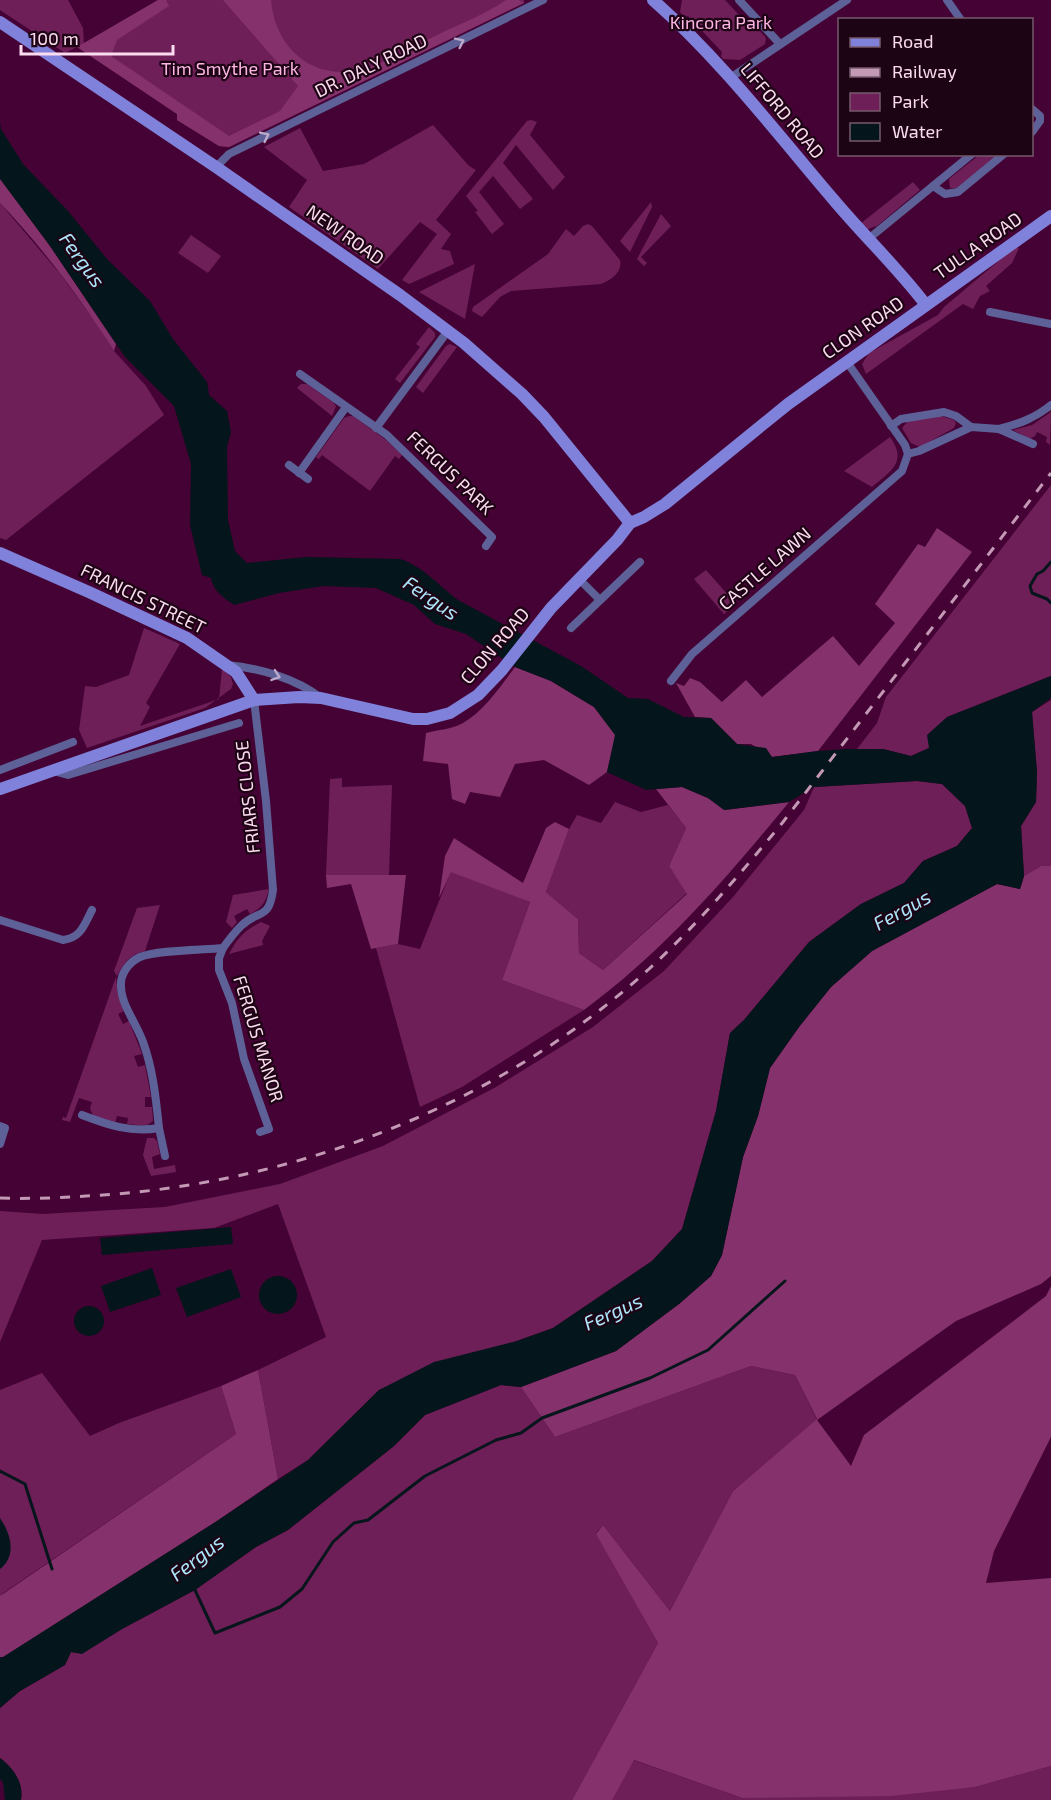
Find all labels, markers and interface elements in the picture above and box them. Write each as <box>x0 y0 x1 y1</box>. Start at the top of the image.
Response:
park label: Kincora Park <box>670 11 772 33</box>
scale bar <box>21 18 172 56</box>
legend <box>838 18 1033 156</box>
text: 100 m <box>30 27 79 49</box>
street label: DR. DALY ROAD <box>311 28 430 102</box>
text: Road <box>892 30 933 52</box>
one-way arrow <box>453 37 464 49</box>
park label: Tim Smythe Park <box>161 57 299 79</box>
street label: LIFFORD ROAD <box>736 58 829 163</box>
text: Railway <box>892 60 957 82</box>
text: Park <box>892 90 929 112</box>
text: Water <box>892 120 942 142</box>
one-way arrow <box>259 132 270 144</box>
street label: NEW ROAD <box>302 199 389 269</box>
street label: TULLA ROAD <box>929 207 1025 283</box>
water label: Fergus <box>55 227 111 292</box>
street label: CLON ROAD <box>818 291 907 363</box>
street label: FERGUS PARK <box>403 426 499 519</box>
street label: CASTLE LAWN <box>714 522 815 614</box>
street label: FRANCIS STREET <box>77 558 210 638</box>
water label: Fergus <box>399 570 464 624</box>
street label: CLON ROAD <box>455 603 533 688</box>
one-way arrow <box>270 668 281 681</box>
street label: FRIARS CLOSE <box>230 740 264 855</box>
water label: Fergus <box>869 884 934 935</box>
street label: FERGUS MANOR <box>229 973 289 1105</box>
water label: Fergus <box>579 1288 646 1335</box>
water label: Fergus <box>164 1529 228 1585</box>

